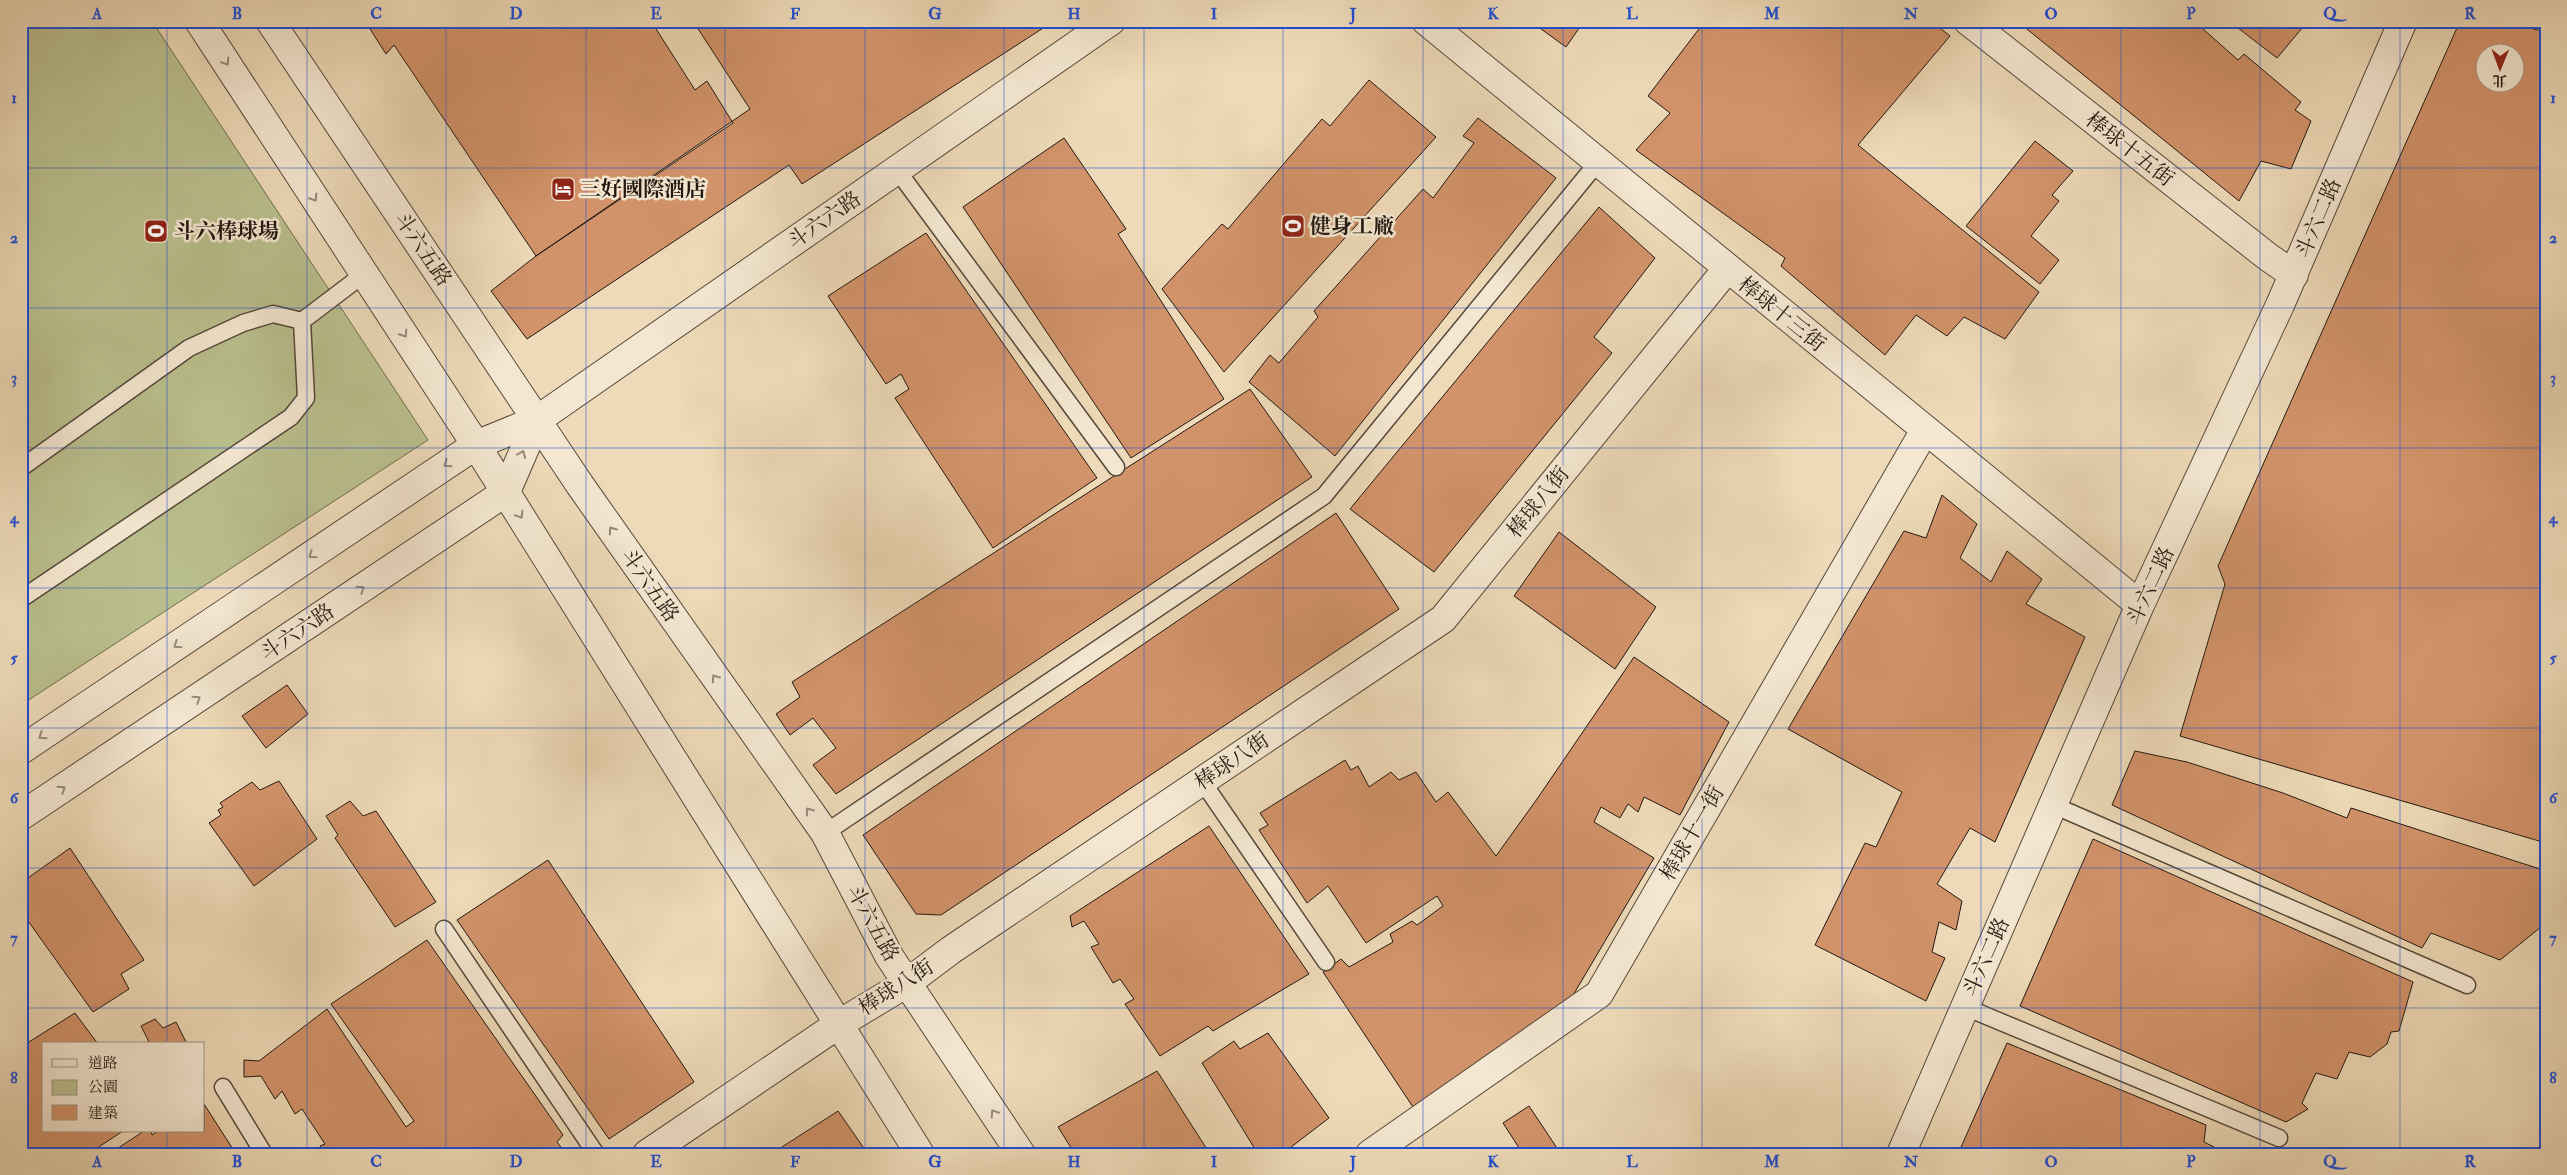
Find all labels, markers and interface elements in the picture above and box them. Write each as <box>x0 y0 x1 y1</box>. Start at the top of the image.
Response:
text: A <box>91 4 103 24</box>
text: B <box>232 4 242 24</box>
text: C <box>370 4 382 24</box>
text: D <box>509 4 523 24</box>
text: E <box>650 4 662 24</box>
text: F <box>790 4 800 24</box>
text: G <box>928 4 942 24</box>
text: H <box>1067 4 1081 24</box>
text: I <box>1211 4 1218 24</box>
text: J <box>1349 4 1357 25</box>
text: K <box>1487 4 1499 24</box>
text: L <box>1626 4 1638 24</box>
text: M <box>1763 4 1780 24</box>
text: N <box>1903 4 1919 24</box>
text: O <box>2044 4 2058 24</box>
text: P <box>2186 4 2196 24</box>
text: Q <box>2323 4 2347 24</box>
text: R <box>2464 4 2477 24</box>
north arrow <box>2474 42 2524 92</box>
one-way arrow <box>219 57 229 66</box>
text: 北 <box>2493 72 2507 89</box>
text: 1 <box>11 88 17 108</box>
text: 1 <box>2550 88 2556 108</box>
street label: 棒球十五街 <box>2080 106 2179 192</box>
street label: 斗六二路 <box>2290 174 2347 262</box>
hotel icon: 三好國際酒店 <box>550 176 576 202</box>
place label: 三好國際酒店 <box>580 176 706 203</box>
street label: 斗六六路 <box>782 185 866 256</box>
one-way arrow <box>308 193 318 202</box>
street label: 斗六五路 <box>388 207 457 292</box>
sports icon: 健身工廠 <box>1280 213 1306 239</box>
place label: 健身工廠 <box>1310 213 1394 240</box>
sports icon: 斗六棒球場 <box>143 218 169 244</box>
place label: 斗六棒球場 <box>174 218 279 245</box>
text: 2 <box>10 228 18 248</box>
text: 2 <box>2549 228 2557 248</box>
street label: 棒球十三街 <box>1732 271 1831 358</box>
one-way arrow <box>397 329 407 338</box>
text: 3 <box>11 368 17 388</box>
text: 3 <box>2550 368 2556 388</box>
one-way arrow <box>516 450 527 459</box>
one-way arrow <box>443 458 452 467</box>
street label: 棒球八街 <box>1501 461 1575 543</box>
text: 4 <box>9 508 20 528</box>
text: 4 <box>2548 508 2559 528</box>
one-way arrow <box>513 509 523 518</box>
one-way arrow <box>609 527 618 536</box>
street label: 斗六二路 <box>2120 542 2180 630</box>
street label: 斗六五路 <box>614 543 685 627</box>
one-way arrow <box>308 549 318 558</box>
one-way arrow <box>356 586 365 595</box>
street label: 斗六六路 <box>255 598 340 667</box>
one-way arrow <box>173 639 182 649</box>
text: 5 <box>10 648 18 668</box>
text: 5 <box>2549 648 2557 668</box>
one-way arrow <box>712 674 721 683</box>
one-way arrow <box>192 695 201 705</box>
street label: 棒球八街 <box>1190 727 1275 796</box>
one-way arrow <box>38 730 48 739</box>
street label: 棒球十一街 <box>1654 781 1730 885</box>
one-way arrow <box>56 786 66 795</box>
text: 6 <box>10 788 20 808</box>
text: 6 <box>2549 788 2559 808</box>
one-way arrow <box>806 807 815 816</box>
street label: 斗六五路 <box>840 880 905 967</box>
street label: 斗六二路 <box>1957 913 2016 1001</box>
text: 7 <box>10 928 18 948</box>
text: 7 <box>2549 928 2557 948</box>
street label: 棒球八街 <box>854 953 939 1022</box>
legend <box>42 1042 205 1132</box>
text: 道路 <box>88 1054 118 1073</box>
text: 8 <box>10 1068 18 1088</box>
text: 8 <box>2549 1068 2557 1088</box>
text: 公園 <box>88 1078 118 1097</box>
text: 建築 <box>88 1104 118 1123</box>
one-way arrow <box>990 1109 1000 1118</box>
text: A <box>91 1152 103 1172</box>
text: B <box>232 1152 242 1172</box>
text: C <box>370 1152 382 1172</box>
text: D <box>509 1152 523 1172</box>
text: E <box>650 1152 662 1172</box>
text: F <box>790 1152 800 1172</box>
text: G <box>928 1152 942 1172</box>
text: H <box>1067 1152 1081 1172</box>
text: I <box>1211 1152 1218 1172</box>
text: J <box>1349 1152 1357 1173</box>
text: K <box>1487 1152 1499 1172</box>
text: L <box>1626 1152 1638 1172</box>
text: M <box>1763 1152 1780 1172</box>
text: N <box>1903 1152 1919 1172</box>
text: O <box>2044 1152 2058 1172</box>
text: P <box>2186 1152 2196 1172</box>
text: Q <box>2323 1152 2347 1172</box>
text: R <box>2464 1152 2477 1172</box>

